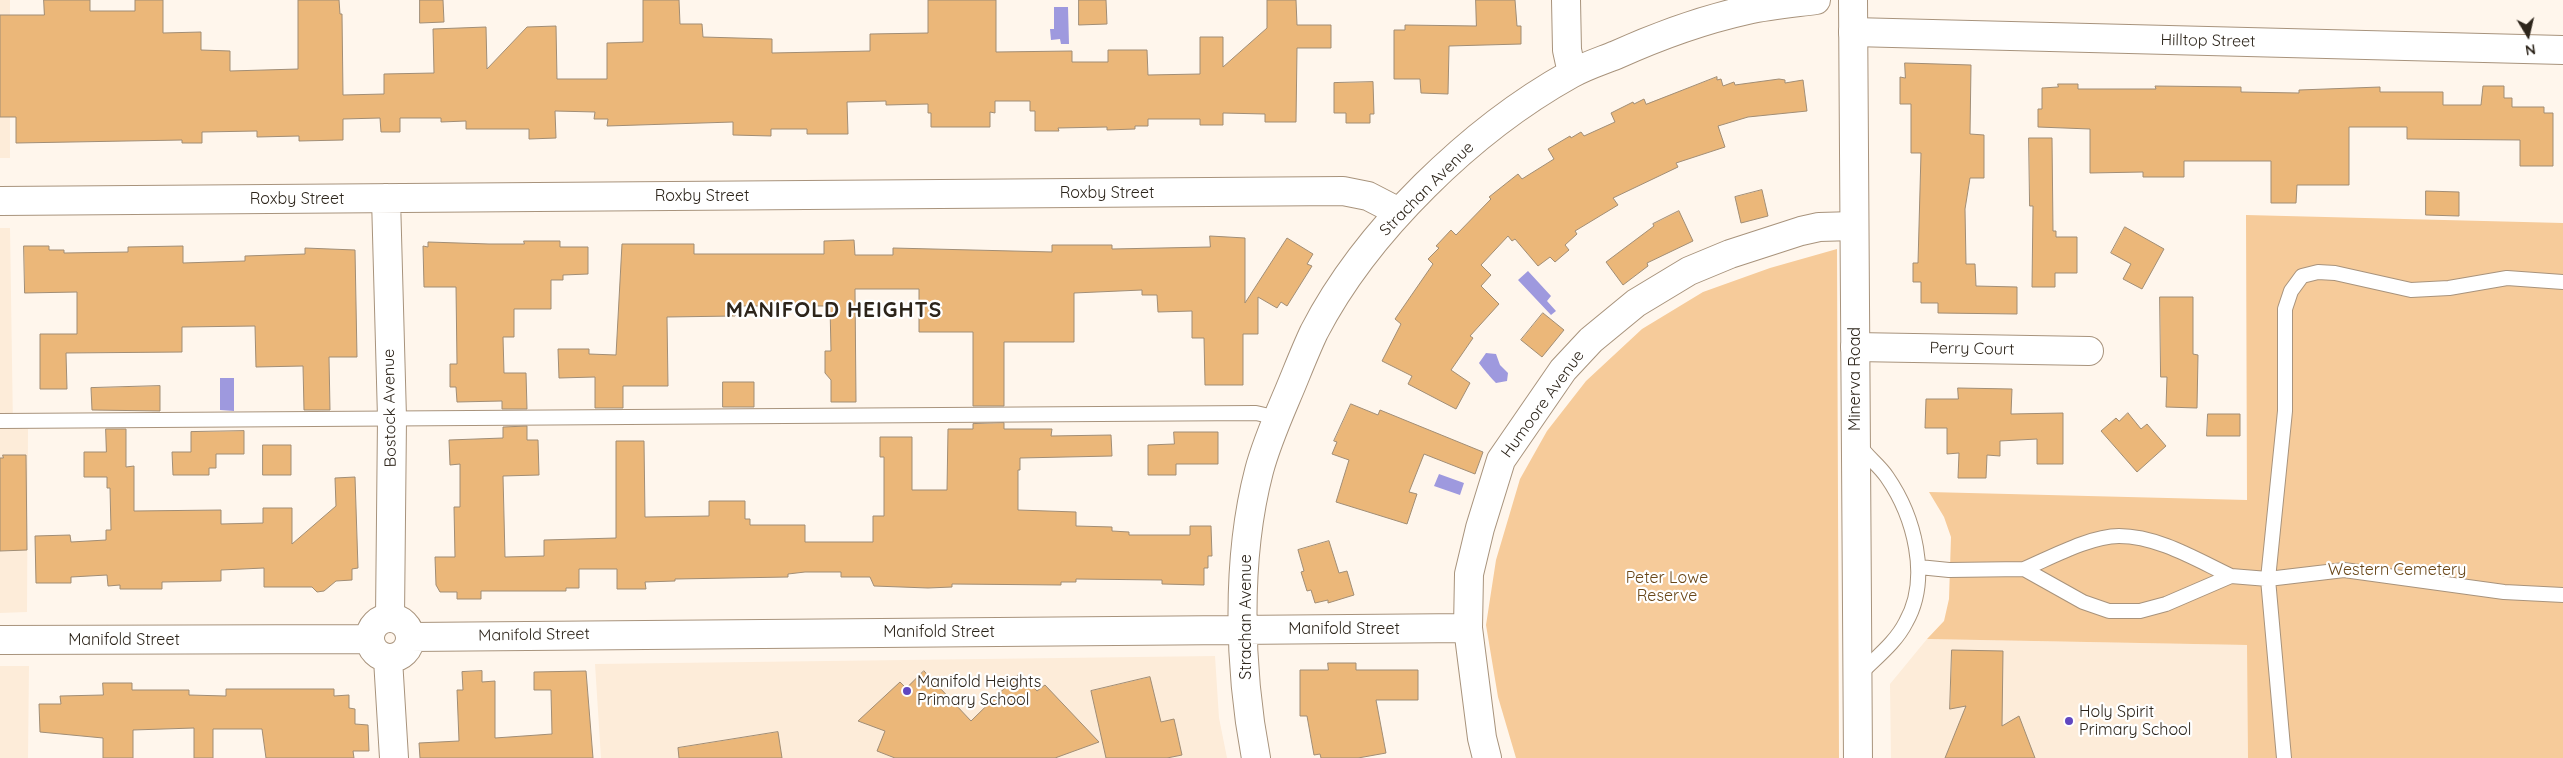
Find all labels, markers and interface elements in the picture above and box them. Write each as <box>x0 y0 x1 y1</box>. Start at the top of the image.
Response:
north arrow <box>2503 10 2553 60</box>
street label: Hilltop Street <box>2160 31 2256 51</box>
text: N <box>2524 40 2537 60</box>
street label: Strachan Avenue <box>1376 138 1478 240</box>
street label: Roxby Street <box>1060 183 1154 203</box>
street label: Roxby Street <box>655 186 749 206</box>
street label: Roxby Street <box>250 189 344 209</box>
district label: MANIFOLD HEIGHTS <box>724 298 944 324</box>
street label: Minerva Road <box>1845 327 1865 431</box>
street label: Perry Court <box>1929 339 2015 359</box>
street label: Humoore Avenue <box>1497 346 1589 462</box>
street label: Bostock Avenue <box>379 349 401 467</box>
street label: Strachan Avenue <box>1236 554 1256 680</box>
park label: Western Cemetery <box>2328 560 2466 580</box>
park label: Peter Lowe Reserve <box>1626 568 1708 606</box>
street label: Manifold Street <box>1288 619 1400 639</box>
street label: Manifold Street <box>883 622 995 642</box>
street label: Manifold Street <box>478 624 590 646</box>
street label: Manifold Street <box>68 630 180 650</box>
place label: Manifold Heights Primary School <box>917 672 1041 710</box>
marker: Manifold Heights Primary School <box>901 685 913 697</box>
place label: Holy Spirit Primary School <box>2079 702 2191 740</box>
marker: Holy Spirit Primary School <box>2063 715 2075 727</box>

